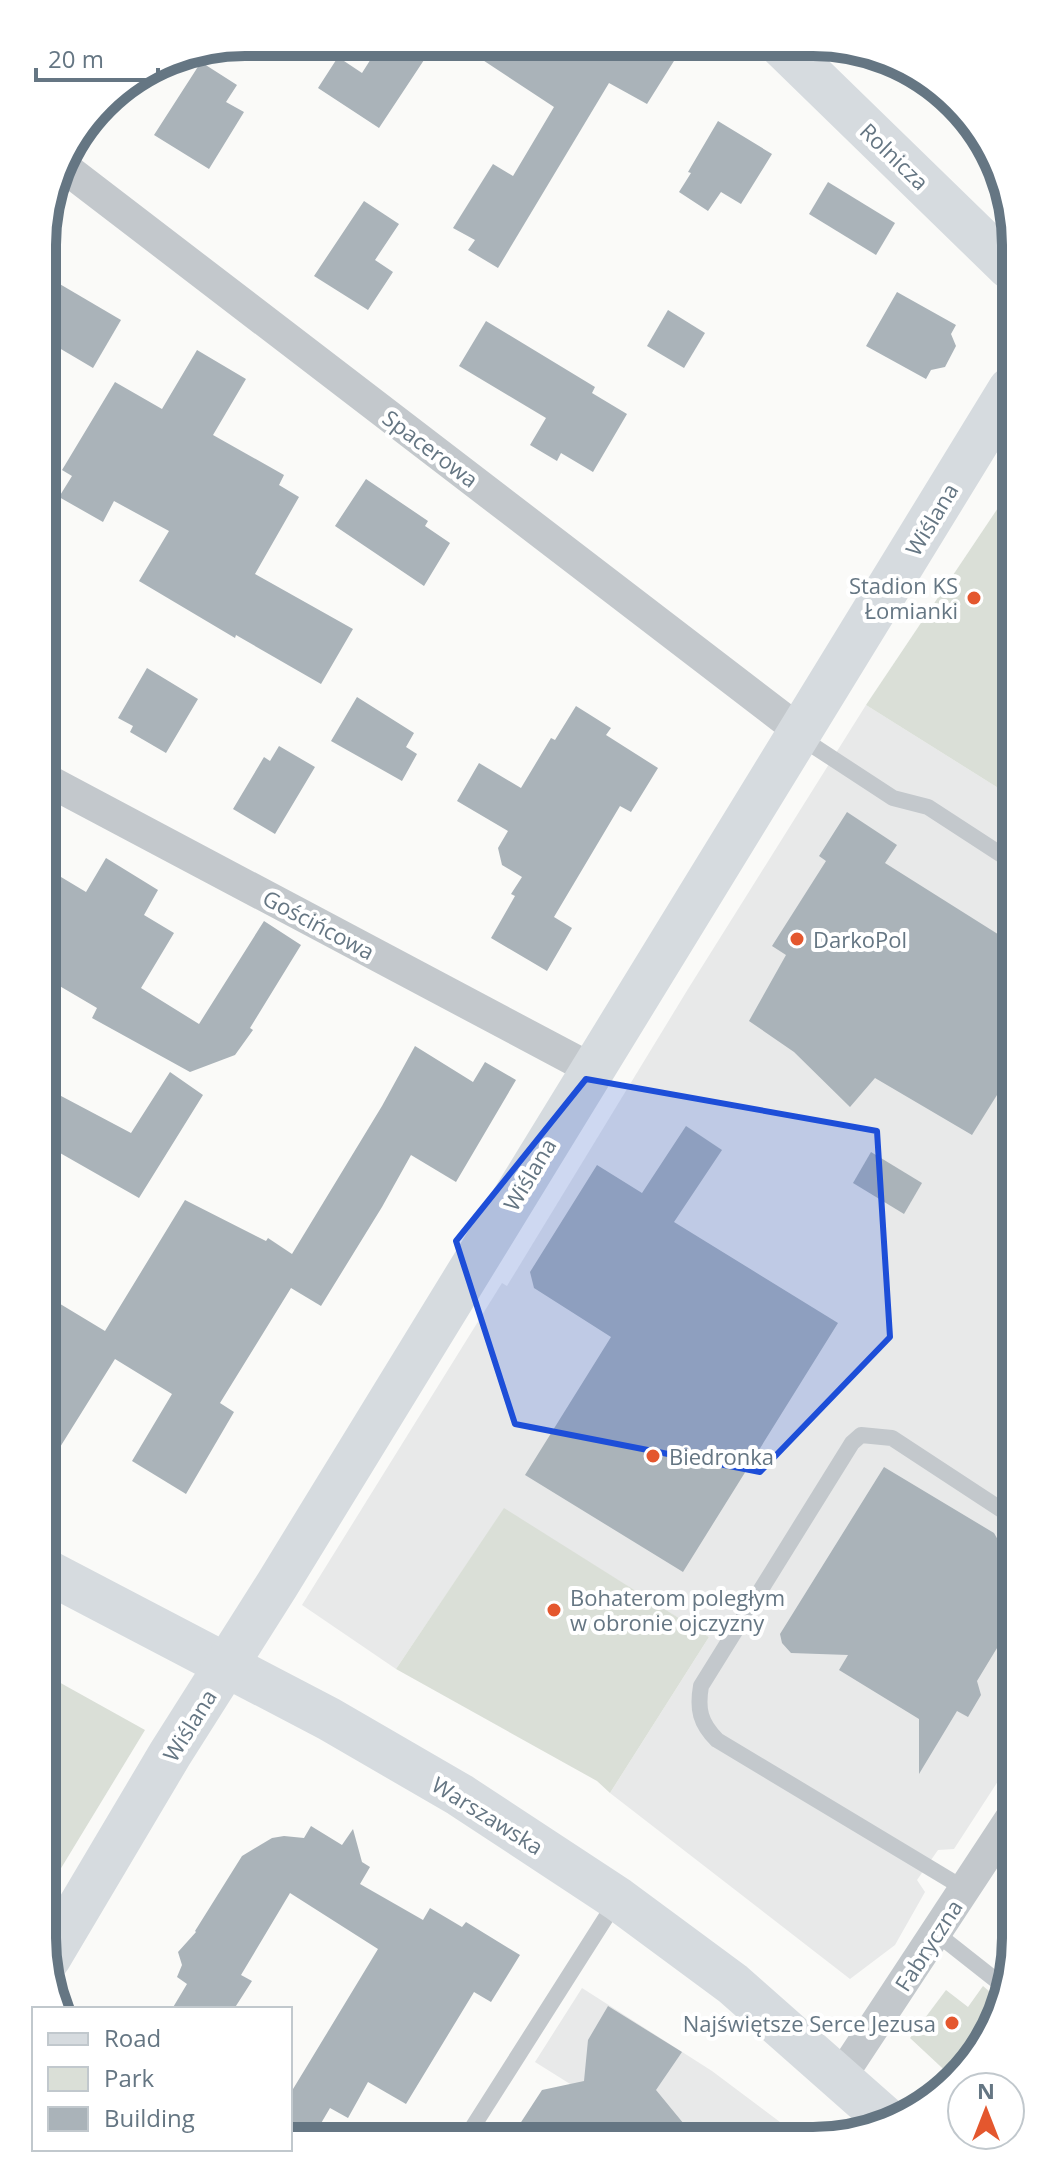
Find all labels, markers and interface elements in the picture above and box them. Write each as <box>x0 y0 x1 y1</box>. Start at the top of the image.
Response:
scale bar <box>36 32 158 82</box>
text: 20 m <box>48 42 104 75</box>
street label: Rolnicza <box>854 116 936 196</box>
street label: Spacerowa <box>377 402 485 494</box>
street label: Wiślana <box>898 477 964 561</box>
place label: Stadion KS Łomianki <box>849 570 958 625</box>
marker: Stadion KS Łomianki <box>965 589 983 607</box>
street label: Gościńcowa <box>258 882 380 966</box>
place label: DarkoPol <box>813 924 907 954</box>
marker: DarkoPol <box>788 930 806 948</box>
street label: Wiślana <box>496 1132 562 1216</box>
place label: Biedronka <box>669 1441 774 1471</box>
marker: Biedronka <box>644 1447 662 1465</box>
place label: Bohaterom poległym w obronie ojczyzny <box>570 1582 785 1637</box>
marker: Bohaterom poległym w obronie ojczyzny <box>545 1601 563 1619</box>
street label: Wiślana <box>155 1683 223 1767</box>
street label: Warszawska <box>427 1769 549 1861</box>
street label: Fabryczna <box>887 1893 969 1997</box>
legend <box>32 2007 292 2151</box>
place label: Najświętsze Serce Jezusa <box>683 2008 936 2038</box>
marker: Najświętsze Serce Jezusa <box>943 2014 961 2032</box>
text: Road <box>104 2021 161 2054</box>
text: Park <box>104 2061 155 2094</box>
north arrow <box>946 2071 1026 2151</box>
text: N <box>977 2075 995 2105</box>
text: Building <box>104 2101 195 2134</box>

